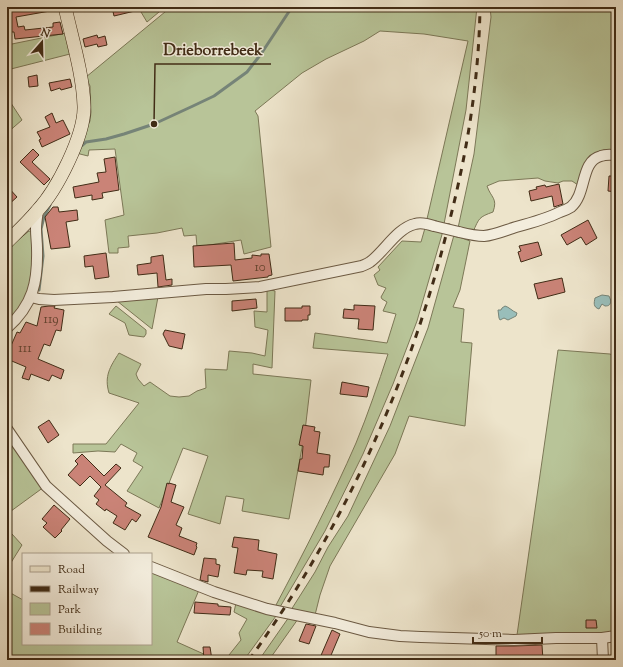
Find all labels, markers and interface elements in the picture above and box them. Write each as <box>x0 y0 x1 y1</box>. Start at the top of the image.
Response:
north arrow <box>22 22 62 62</box>
text: N <box>37 24 52 43</box>
callout: Drieborrebeek <box>155 36 271 64</box>
text: Drieborrebeek <box>163 40 263 63</box>
house number: 10 <box>254 259 266 277</box>
house number: 119 <box>43 311 59 329</box>
house number: 111 <box>18 340 32 358</box>
legend <box>22 553 152 645</box>
text: Road <box>58 561 85 579</box>
text: Railway <box>58 581 99 599</box>
text: Park <box>58 601 81 619</box>
scale bar <box>473 619 542 645</box>
text: Building <box>58 621 102 639</box>
text: 50 m <box>478 625 502 643</box>

